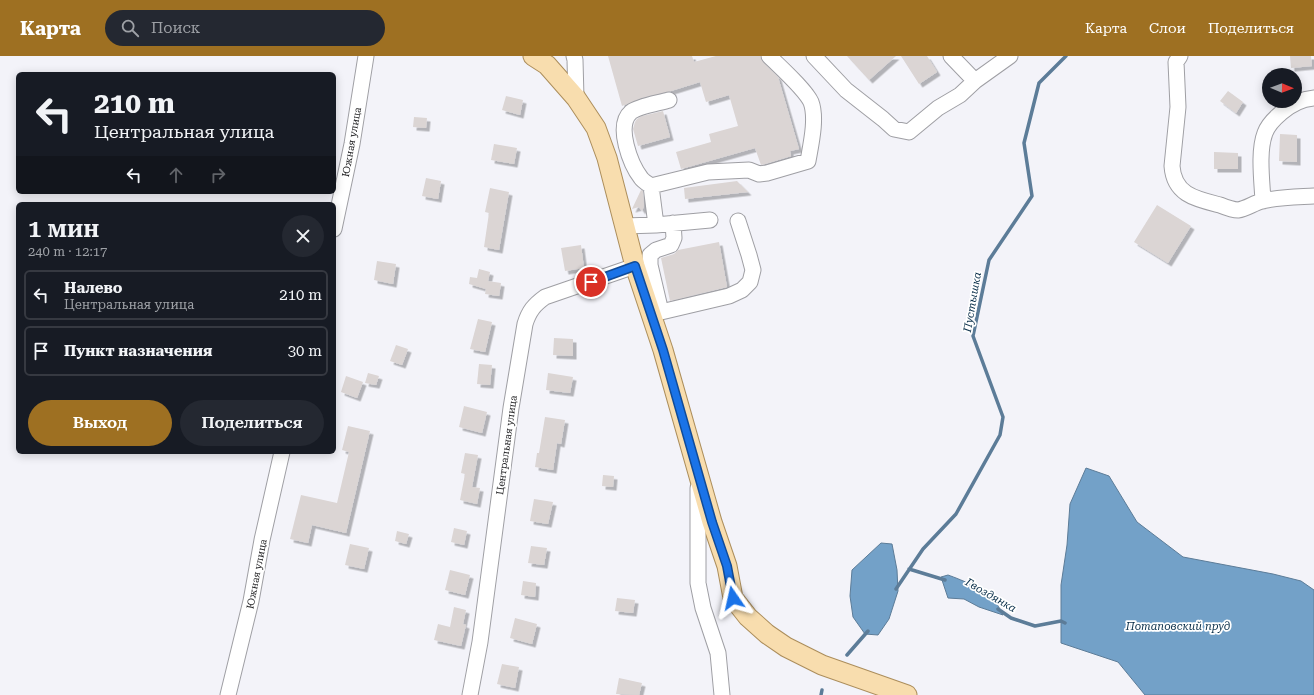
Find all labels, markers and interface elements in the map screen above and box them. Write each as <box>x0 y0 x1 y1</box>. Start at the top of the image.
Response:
search box <box>105 10 385 46</box>
text: Карта <box>20 17 81 40</box>
icon: search <box>119 17 141 39</box>
text: Поиск <box>151 19 200 37</box>
text: Карта <box>1085 20 1127 36</box>
text: Слои <box>1149 20 1186 36</box>
text: Поделиться <box>1208 20 1294 36</box>
north arrow <box>1262 68 1302 108</box>
map controls <box>1262 68 1302 108</box>
text: 210 m <box>94 87 175 120</box>
icon: left <box>28 88 80 140</box>
street label: Южная улица <box>340 106 363 178</box>
text: Центральная улица <box>94 121 274 142</box>
icon: left <box>123 164 145 186</box>
icon: ahead <box>165 164 187 186</box>
icon: right <box>207 164 229 186</box>
text: 1 мин <box>28 215 99 243</box>
button: close <box>282 215 324 257</box>
text: 240 m · 12:17 <box>28 244 107 259</box>
pin <box>574 265 608 299</box>
icon: arrive <box>580 271 602 293</box>
water label: Пустышка <box>961 271 984 334</box>
text: Налево <box>64 279 123 297</box>
icon: left <box>30 284 52 306</box>
text: 210 m <box>279 286 322 304</box>
text: Центральная улица <box>64 297 194 312</box>
icon: arrive <box>30 340 52 362</box>
text: Пункт назначения <box>64 342 212 360</box>
text: 30 m <box>288 342 322 360</box>
street label: Центральная улица <box>494 394 519 495</box>
button: Выход <box>28 400 172 446</box>
button: Поделиться <box>180 400 324 446</box>
street label: Южная улица <box>244 538 269 610</box>
water label: Гвоздянка <box>962 575 1019 615</box>
position arrow <box>712 577 754 619</box>
water label: Потаповский пруд <box>1125 620 1230 633</box>

